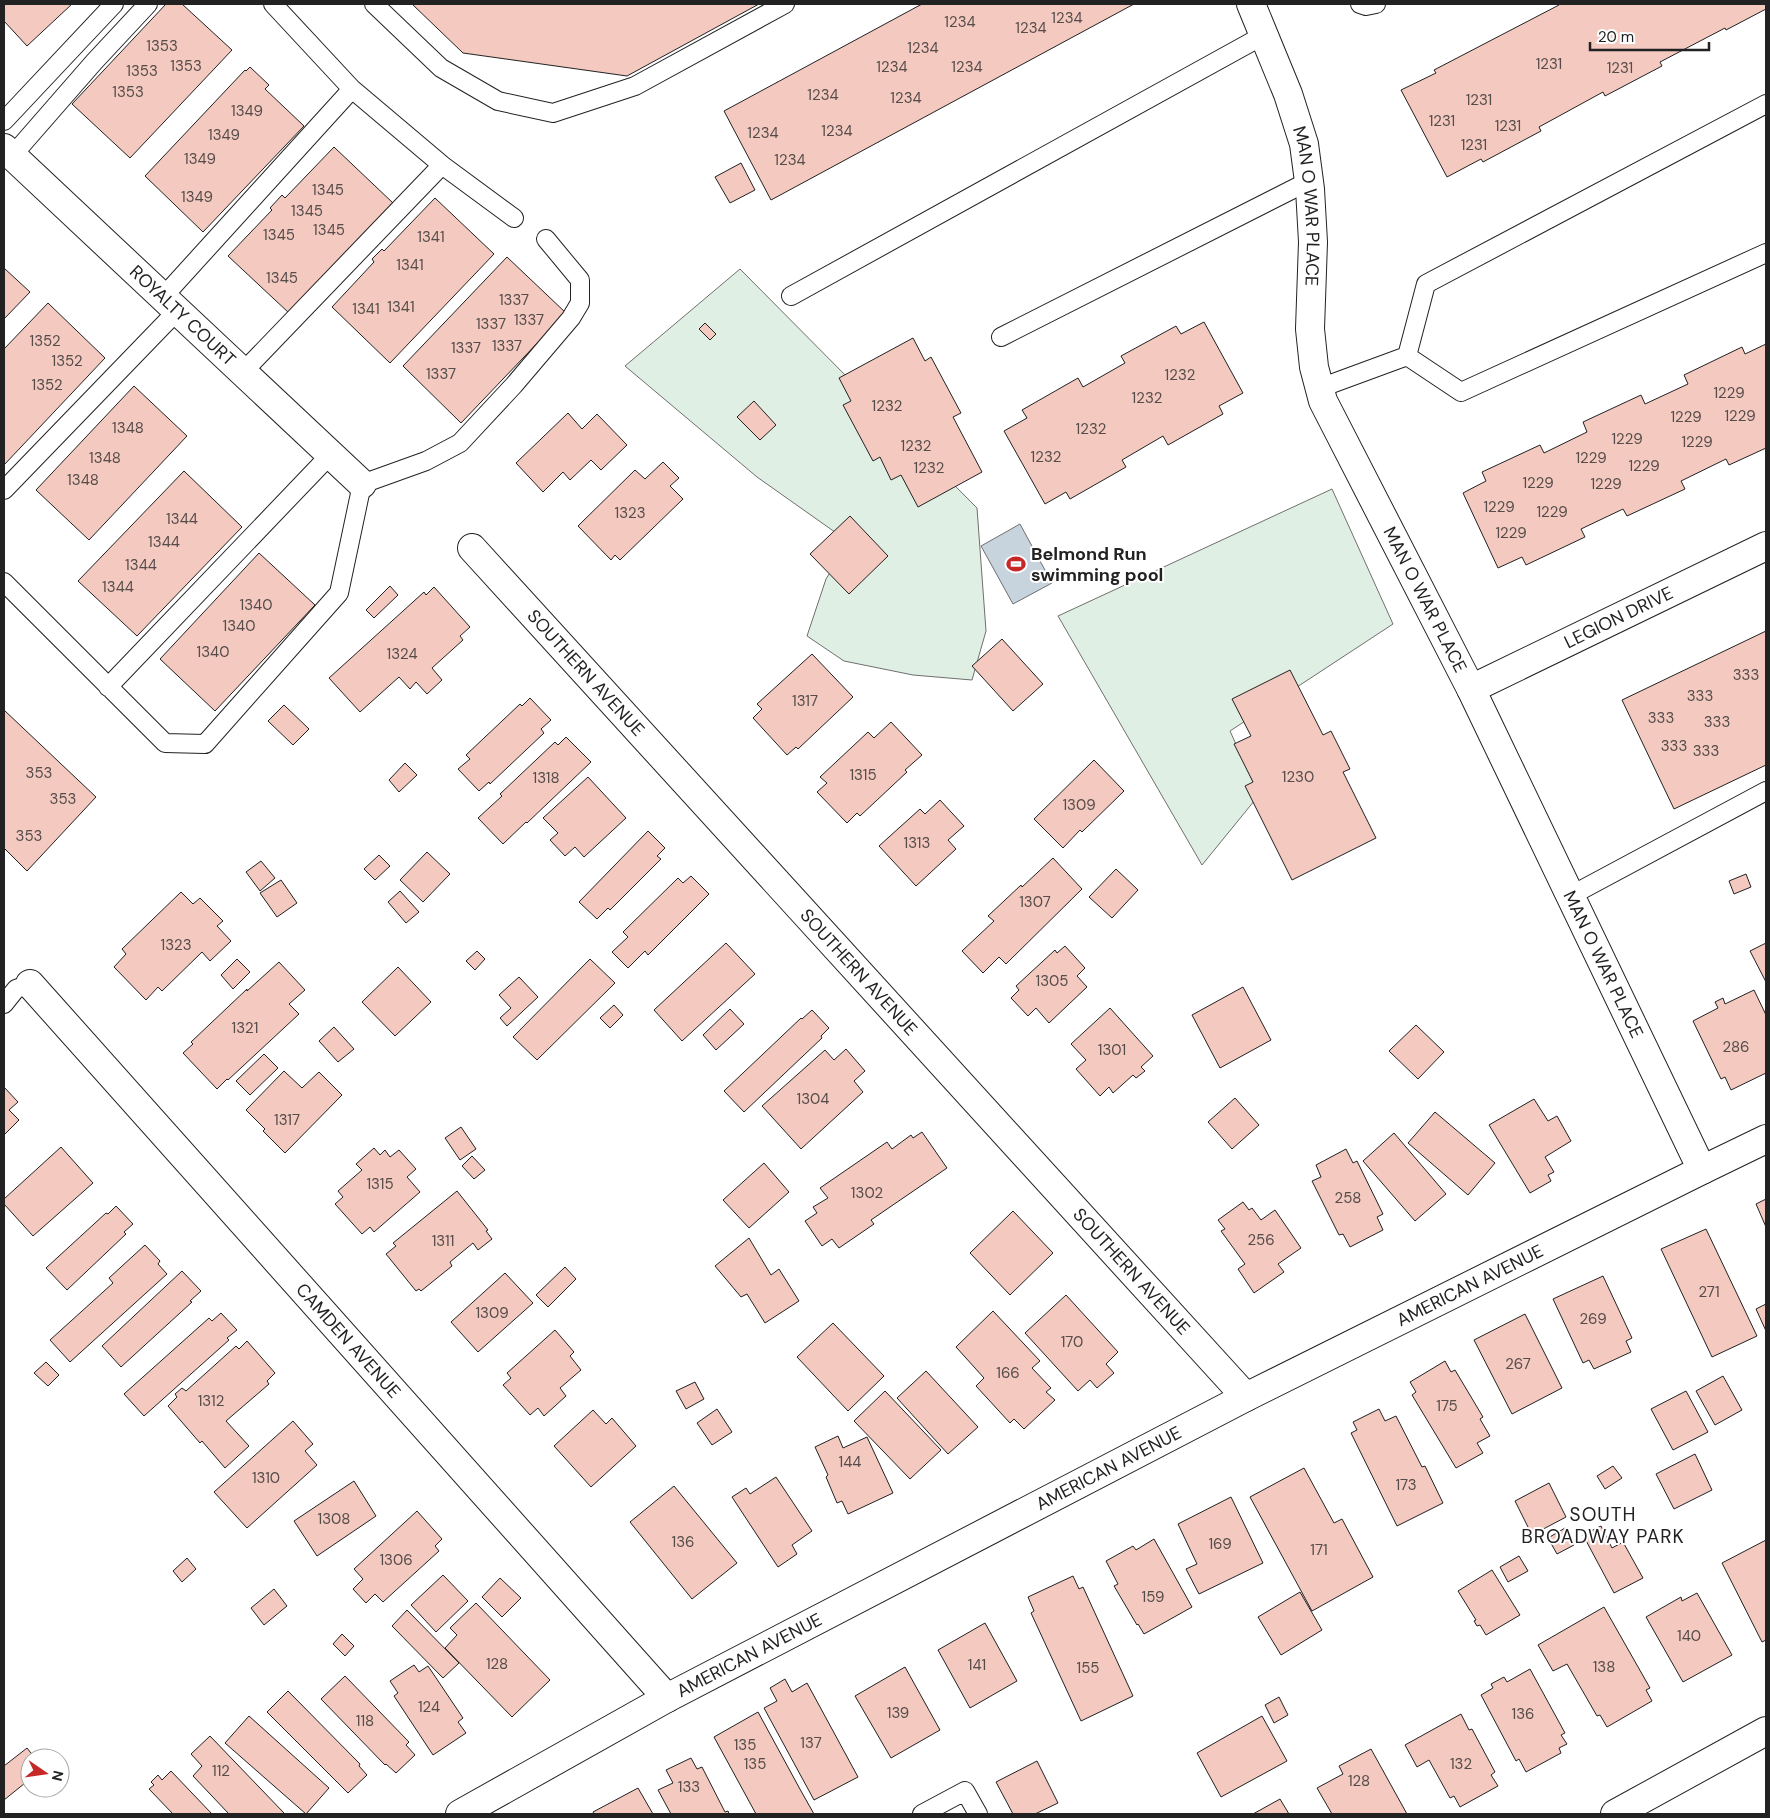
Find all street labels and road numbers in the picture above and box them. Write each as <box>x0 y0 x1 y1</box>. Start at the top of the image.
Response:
street label: MAN O WAR PLACE <box>1287 123 1325 287</box>
street label: ROYALTY COURT <box>124 260 241 371</box>
street label: MAN O WAR PLACE <box>1378 523 1473 677</box>
street label: LEGION DRIVE <box>1560 581 1677 654</box>
street label: SOUTHERN AVENUE <box>522 604 650 741</box>
street label: MAN O WAR PLACE <box>1558 887 1649 1042</box>
street label: SOUTHERN AVENUE <box>795 904 923 1041</box>
street label: SOUTHERN AVENUE <box>1068 1203 1196 1340</box>
street label: AMERICAN AVENUE <box>1393 1239 1547 1332</box>
street label: CAMDEN AVENUE <box>291 1278 406 1403</box>
street label: AMERICAN AVENUE <box>1032 1421 1186 1516</box>
street label: AMERICAN AVENUE <box>672 1607 826 1703</box>

